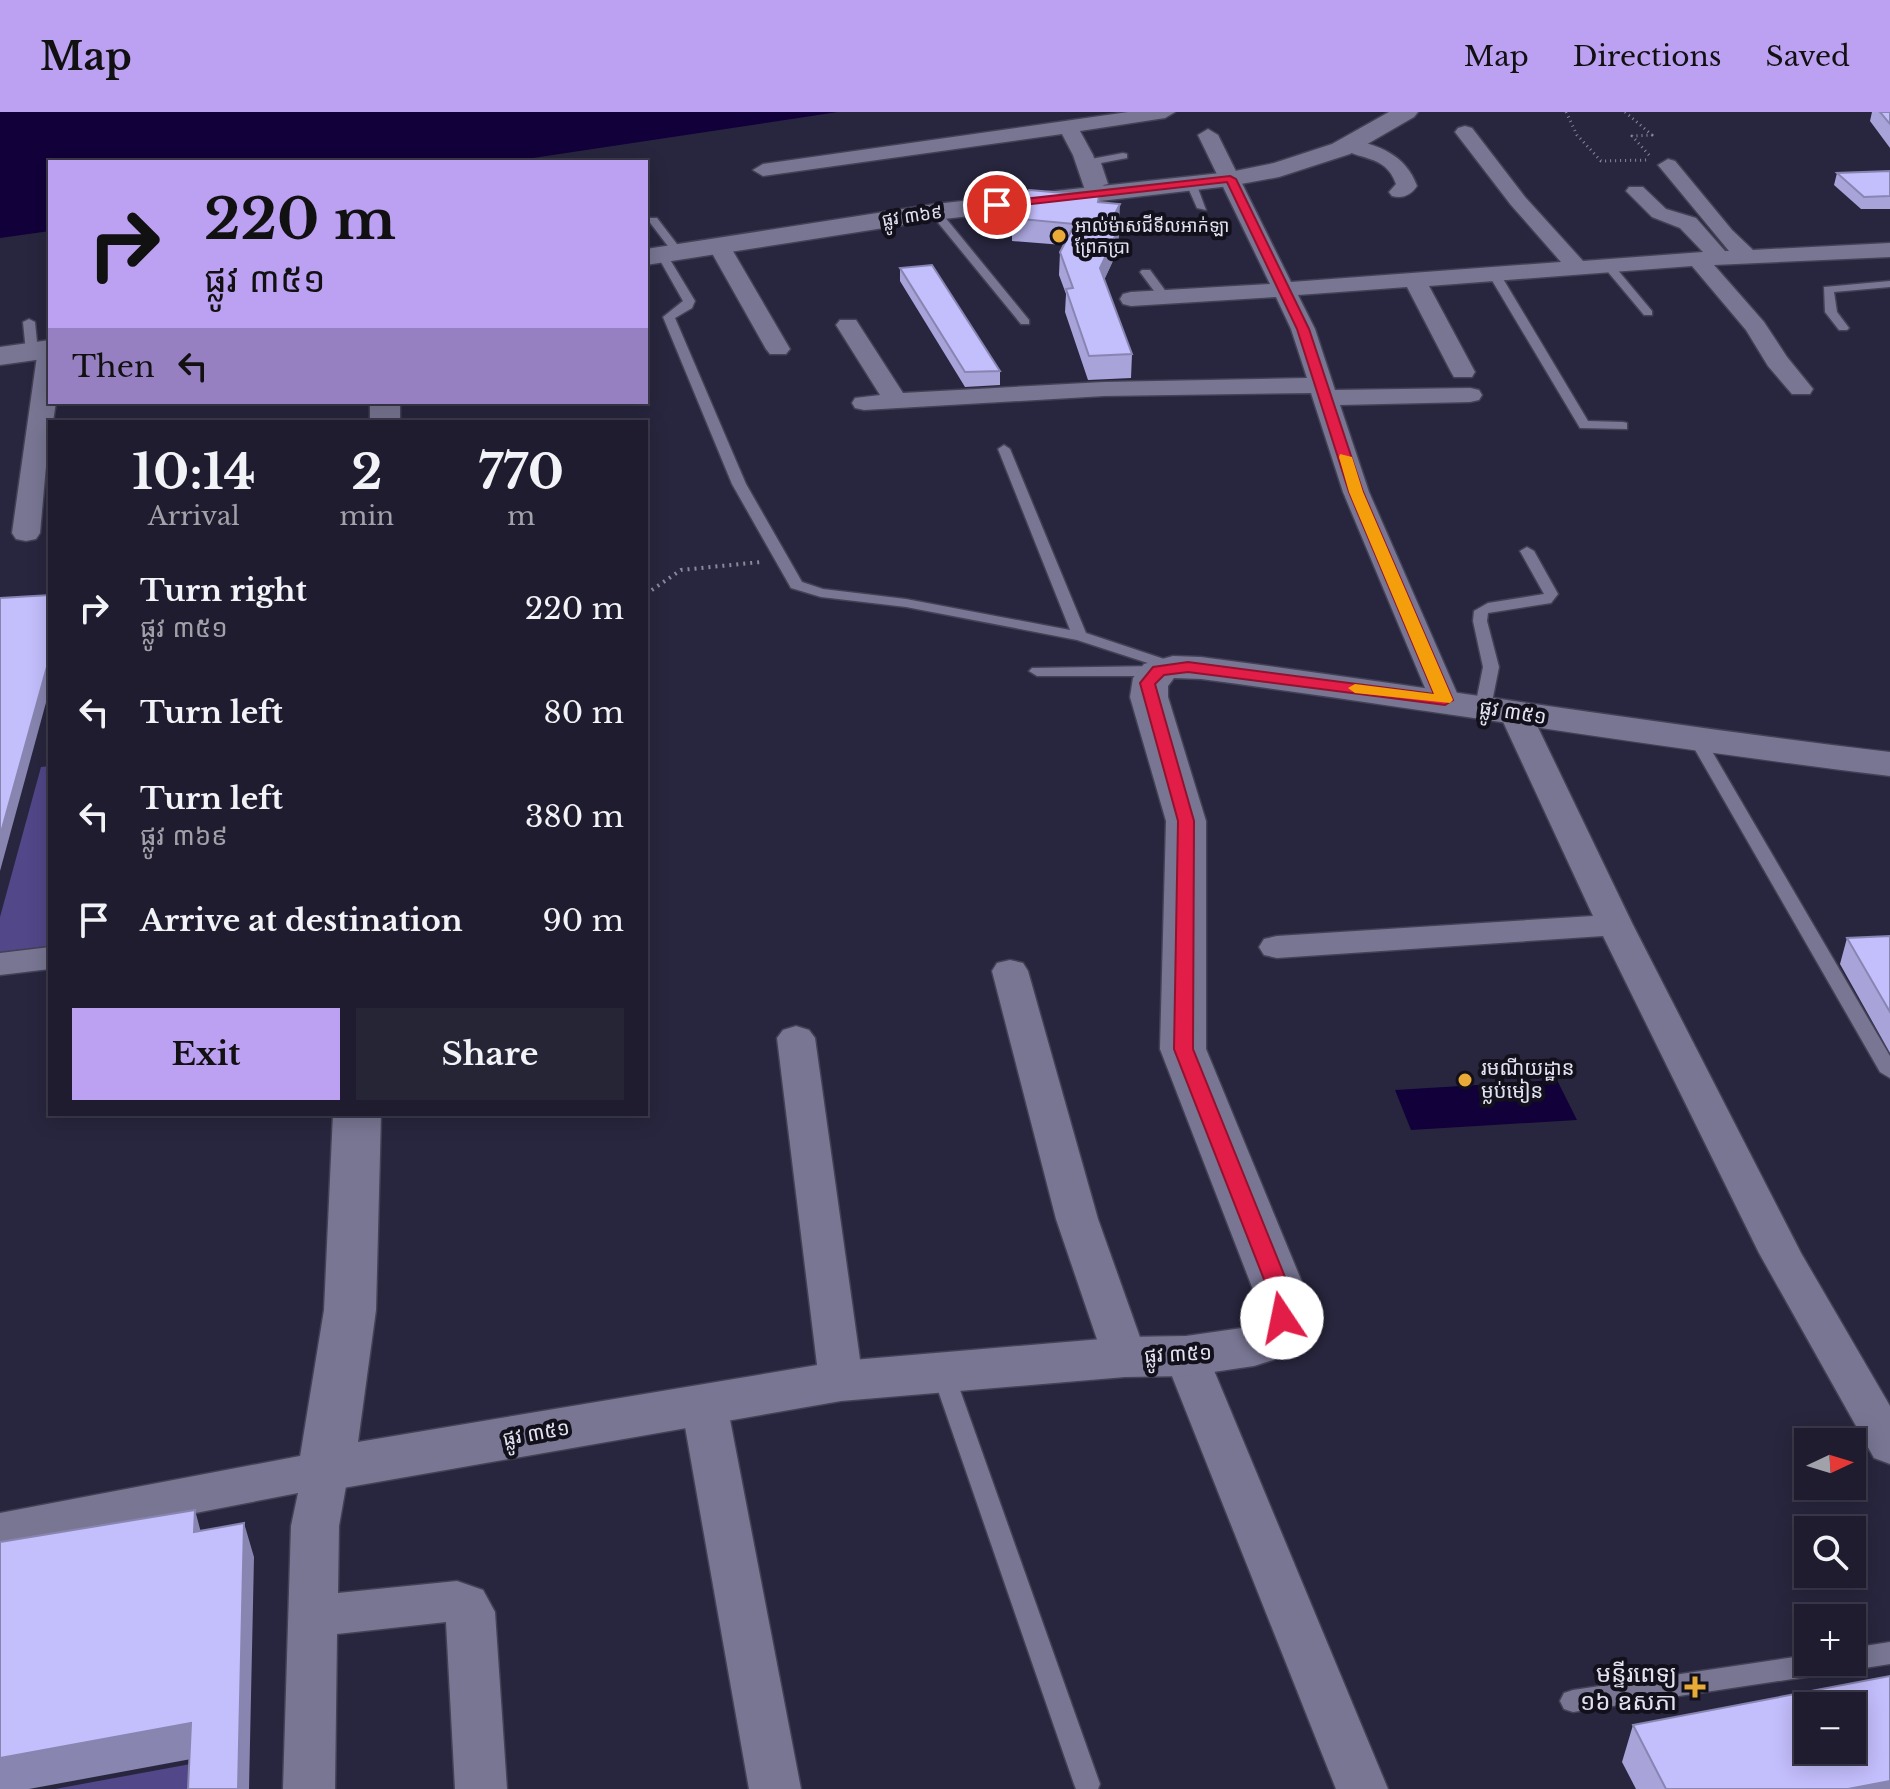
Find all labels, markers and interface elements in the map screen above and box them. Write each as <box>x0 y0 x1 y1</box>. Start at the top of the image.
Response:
text: Map <box>40 33 132 80</box>
text: Map <box>1464 39 1529 74</box>
text: Directions <box>1573 39 1722 74</box>
text: Saved <box>1766 39 1850 74</box>
pin <box>963 171 1031 239</box>
icon: arrive <box>975 183 1019 227</box>
text: 220 m <box>204 185 396 254</box>
icon: right <box>72 192 176 296</box>
street label: ផ្លូវ ៣៦៩ <box>880 201 944 236</box>
place label: អាល់ម៉ាសជីទីលអាក់ឡា ព្រែកប្រា <box>1075 214 1229 258</box>
marker: អាល់ម៉ាសជីទីលអាក់ឡា ព្រែកប្រា <box>1050 227 1068 245</box>
text: ផ្លូវ ៣៥១ <box>204 257 326 302</box>
icon: left <box>171 344 215 388</box>
text: Then <box>72 348 155 385</box>
text: 10:14 <box>132 442 256 502</box>
text: 2 <box>351 442 383 502</box>
text: 770 <box>478 442 564 502</box>
text: Arrival <box>148 500 240 532</box>
text: min <box>340 500 394 532</box>
text: m <box>507 500 535 532</box>
text: Turn right <box>140 572 307 609</box>
icon: right <box>72 586 116 630</box>
text: 220 m <box>525 590 624 627</box>
text: ផ្លូវ ៣៥១ <box>140 612 228 644</box>
icon: left <box>72 690 116 734</box>
text: Turn left <box>140 694 283 731</box>
text: 80 m <box>544 694 624 731</box>
street label: ផ្លូវ ៣៥១ <box>1477 695 1548 736</box>
text: Turn left <box>140 780 283 817</box>
icon: left <box>72 794 116 838</box>
text: 380 m <box>525 798 624 835</box>
text: ផ្លូវ ៣៦៩ <box>140 820 228 852</box>
icon: arrive <box>72 898 116 942</box>
text: Arrive at destination <box>140 902 463 939</box>
text: 90 m <box>542 902 624 939</box>
button: Exit <box>72 1008 340 1100</box>
button: Share <box>356 1008 624 1100</box>
place label: រមណីយដ្ឋាន ម្លប់មៀន <box>1481 1056 1574 1104</box>
marker: រមណីយដ្ឋាន ម្លប់មៀន <box>1456 1071 1474 1089</box>
position arrow <box>1240 1276 1324 1360</box>
street label: ផ្លូវ ៣៥១ <box>1144 1340 1213 1375</box>
street label: ផ្លូវ ៣៥១ <box>501 1415 573 1458</box>
north arrow <box>1794 1428 1866 1500</box>
map controls <box>1794 1428 1866 1764</box>
button: search <box>1794 1516 1866 1588</box>
button: + <box>1794 1604 1866 1676</box>
place label: មន្ទីរពេទ្យ ១៦ ឧសភា <box>1580 1659 1677 1716</box>
marker: មន្ទីរពេទ្យ ១៦ ឧសភា <box>1684 1676 1706 1698</box>
button: − <box>1794 1692 1866 1764</box>

